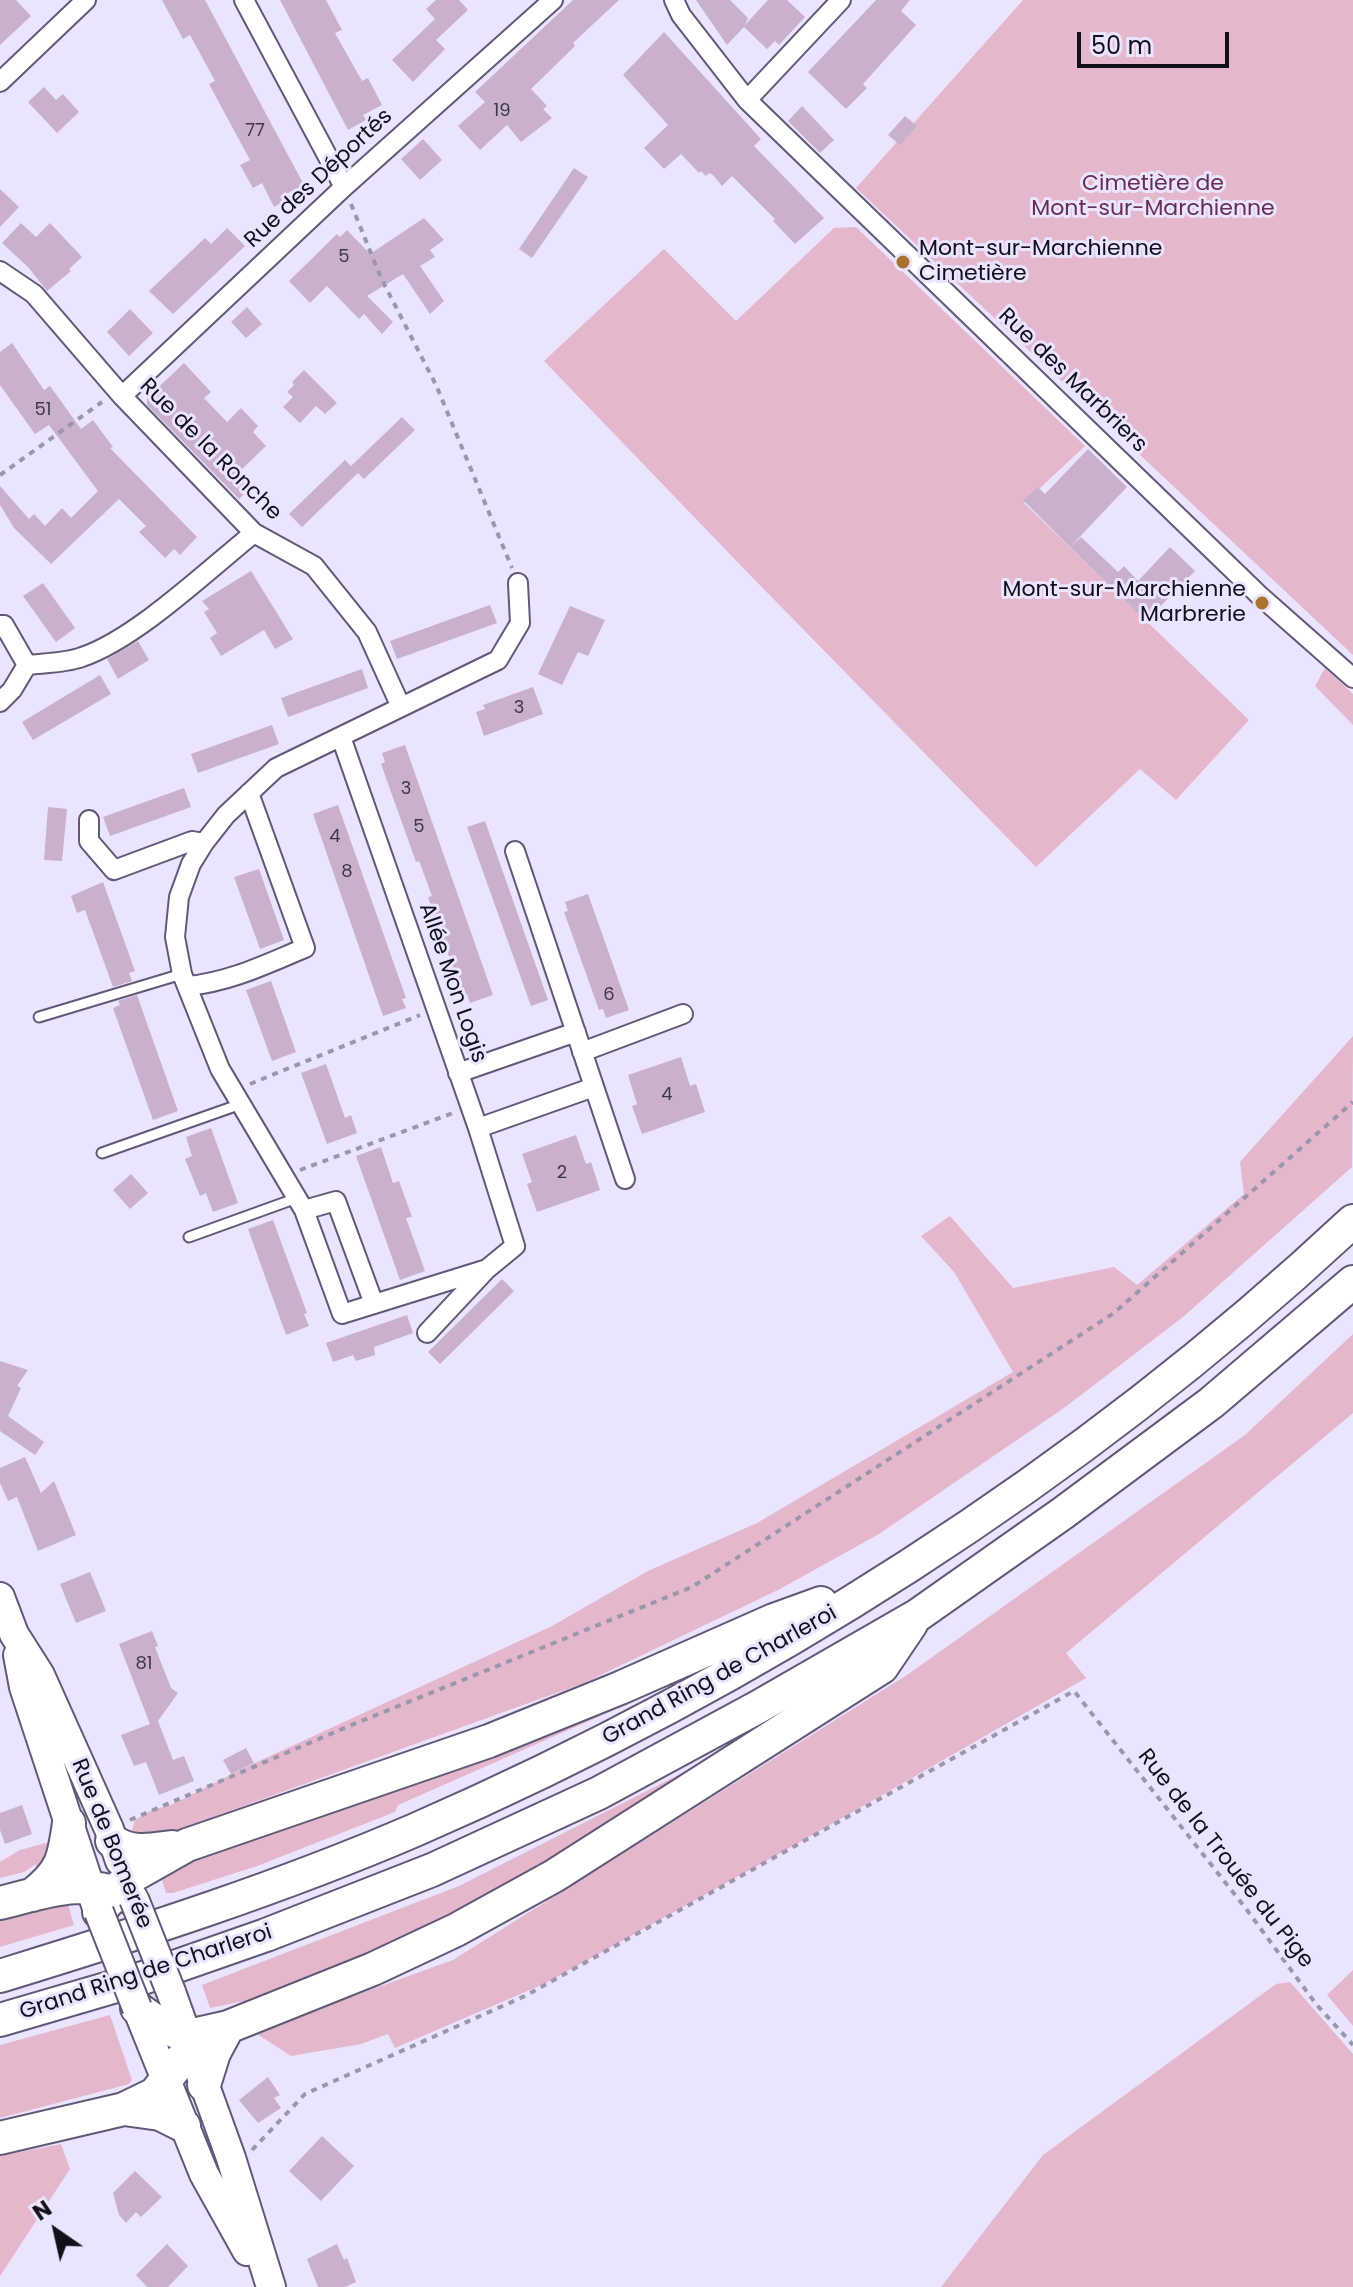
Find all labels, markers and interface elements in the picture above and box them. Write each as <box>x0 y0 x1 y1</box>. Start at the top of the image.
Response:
scale bar <box>1081 16 1233 66</box>
text: 50 m <box>1091 29 1152 62</box>
house number: 19 <box>493 100 511 122</box>
street label: Rue des Déportés <box>240 104 398 254</box>
house number: 77 <box>245 120 265 142</box>
park label: Cimetière de Mont-sur-Marchienne <box>1031 171 1275 222</box>
place label: Mont-sur-Marchienne Cimetière <box>919 236 1162 288</box>
house number: 5 <box>338 246 350 268</box>
marker: Mont-sur-Marchienne Cimetière <box>894 253 912 271</box>
street label: Rue des Marbriers <box>992 303 1152 459</box>
street label: Rue de la Ronche <box>133 373 287 527</box>
house number: 51 <box>34 399 52 421</box>
place label: Mont-sur-Marchienne Marbrerie <box>1003 577 1246 628</box>
marker: Mont-sur-Marchienne Marbrerie <box>1253 594 1271 612</box>
house number: 3 <box>514 697 524 719</box>
house number: 3 <box>401 778 411 800</box>
house number: 5 <box>413 816 425 838</box>
house number: 4 <box>329 826 341 848</box>
house number: 8 <box>341 861 353 883</box>
street label: Allée Mon Logis <box>412 900 492 1066</box>
house number: 6 <box>603 984 615 1006</box>
house number: 4 <box>661 1084 673 1106</box>
house number: 2 <box>557 1162 567 1184</box>
street label: Grand Ring de Charleroi <box>598 1600 842 1752</box>
house number: 81 <box>135 1653 153 1675</box>
street label: Rue de la Trouée du Pige <box>1131 1744 1319 1974</box>
street label: Rue de Bomerée <box>65 1755 157 1933</box>
street label: Grand Ring de Charleroi <box>16 1920 276 2026</box>
north arrow <box>16 2191 96 2271</box>
text: N <box>27 2193 58 2228</box>

